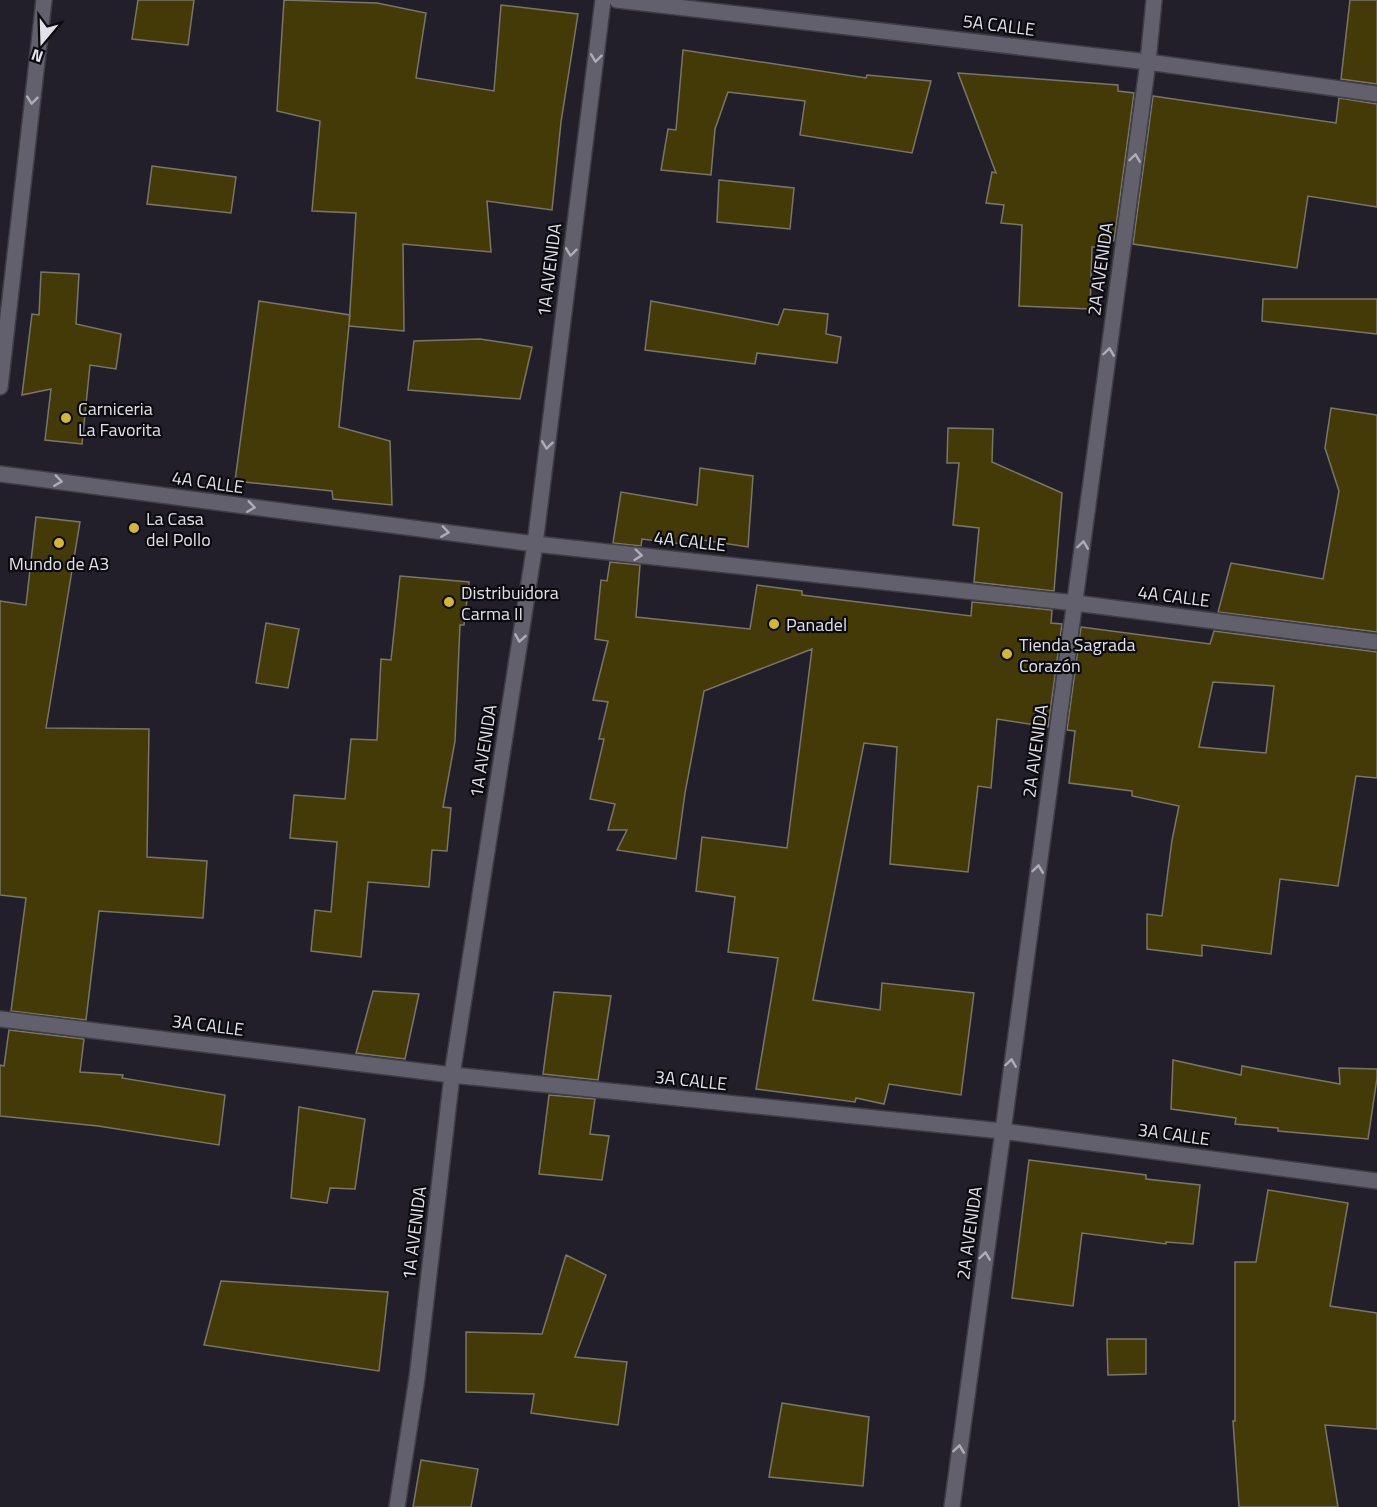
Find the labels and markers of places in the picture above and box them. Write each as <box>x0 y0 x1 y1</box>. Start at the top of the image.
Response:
place label: Carniceria La Favorita <box>78 395 161 443</box>
marker: Carniceria La Favorita <box>59 411 73 425</box>
place label: La Casa del Pollo <box>146 505 211 553</box>
marker: La Casa del Pollo <box>127 521 141 535</box>
marker: Mundo de A3 <box>52 536 66 550</box>
place label: Mundo de A3 <box>9 550 109 577</box>
place label: Distribuidora Carma II <box>461 579 559 627</box>
marker: Distribuidora Carma II <box>442 595 456 609</box>
place label: Panadel <box>786 611 847 638</box>
marker: Panadel <box>767 617 781 631</box>
place label: Tienda Sagrada Corazón <box>1019 631 1135 679</box>
marker: Tienda Sagrada Corazón <box>1000 647 1014 661</box>

